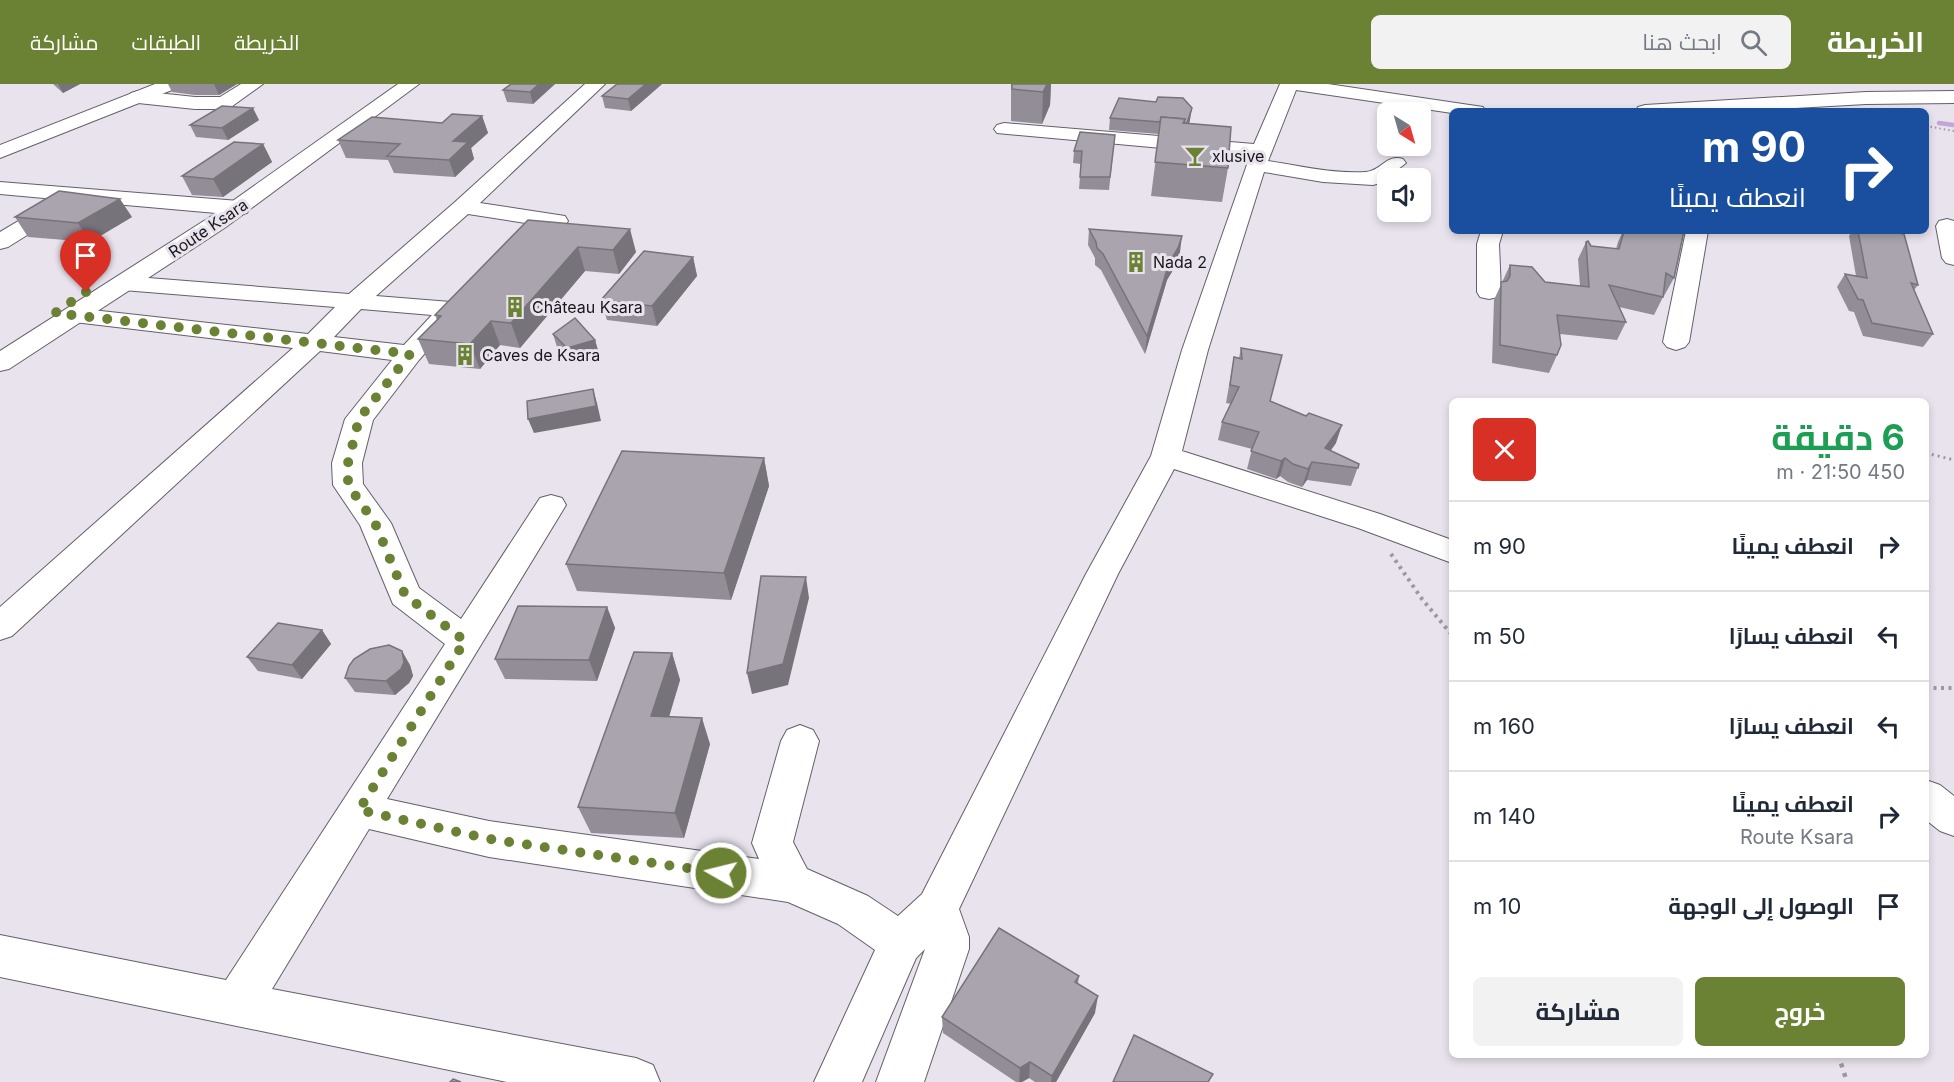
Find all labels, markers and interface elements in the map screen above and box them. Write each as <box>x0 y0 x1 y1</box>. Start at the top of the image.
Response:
search box <box>1371 15 1791 69</box>
text: الخريطة <box>1827 25 1924 59</box>
icon: search <box>1737 26 1770 59</box>
text: ابحث هنا <box>1642 29 1722 55</box>
text: مشاركة <box>30 30 99 55</box>
text: الطبقات <box>132 30 201 55</box>
text: الخريطة <box>234 30 300 55</box>
north arrow <box>1377 102 1431 156</box>
map controls <box>1377 102 1431 222</box>
text: 90 m <box>1702 121 1806 172</box>
icon: right <box>1827 132 1905 210</box>
bar icon: xlusive <box>1183 144 1207 168</box>
place label: xlusive <box>1212 146 1264 166</box>
button: sound <box>1377 168 1431 222</box>
text: انعطف يمينًا <box>1669 181 1806 214</box>
street label: Route Ksara <box>165 194 251 262</box>
pin <box>60 230 111 292</box>
icon: arrive <box>69 239 102 272</box>
building icon: Nada 2 <box>1124 250 1148 274</box>
place label: Nada 2 <box>1153 252 1207 272</box>
building icon: Château Ksara <box>503 295 527 319</box>
place label: Château Ksara <box>532 297 643 317</box>
building icon: Caves de Ksara <box>453 343 477 367</box>
place label: Caves de Ksara <box>482 345 600 365</box>
text: 6 دقيقة <box>1771 415 1905 459</box>
button: close <box>1473 418 1536 481</box>
text: 450 m · 21:50 <box>1776 460 1905 484</box>
icon: right <box>1872 530 1905 563</box>
text: 90 m <box>1473 533 1526 559</box>
text: انعطف يمينًا <box>1732 533 1854 559</box>
icon: left <box>1872 620 1905 653</box>
text: 50 m <box>1473 623 1526 649</box>
text: انعطف يسارًا <box>1729 623 1854 649</box>
icon: left <box>1872 710 1905 743</box>
text: 160 m <box>1473 713 1535 739</box>
text: انعطف يسارًا <box>1729 713 1854 739</box>
text: انعطف يمينًا <box>1732 791 1854 817</box>
icon: right <box>1872 800 1905 833</box>
text: 140 m <box>1473 803 1536 829</box>
text: Route Ksara <box>1740 825 1854 849</box>
position arrow <box>689 841 753 905</box>
icon: arrive <box>1872 890 1905 923</box>
text: 10 m <box>1473 893 1521 919</box>
text: الوصول إلى الوجهة <box>1668 893 1854 919</box>
button: مشاركة <box>1473 977 1683 1046</box>
button: خروج <box>1695 977 1905 1046</box>

